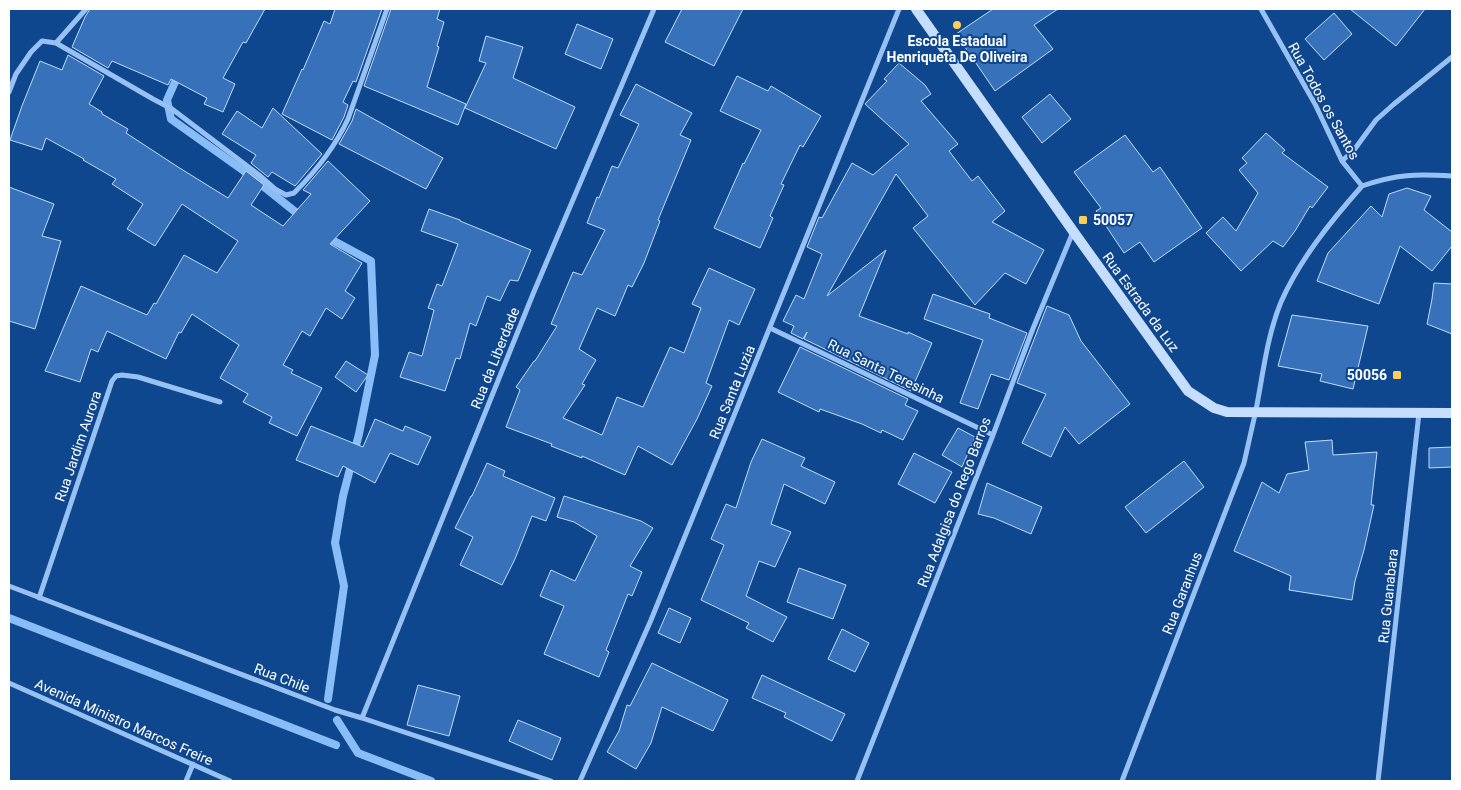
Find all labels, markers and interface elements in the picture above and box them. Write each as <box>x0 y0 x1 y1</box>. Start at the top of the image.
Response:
marker: Escola Estadual Henriqueta De Oliveira <box>951 19 963 31</box>
place label: Escola Estadual Henriqueta De Oliveira <box>887 33 1028 65</box>
street label: Rua Todos os Santos <box>1285 40 1363 162</box>
place label: 50057 <box>1093 212 1133 228</box>
marker: 50057 <box>1077 214 1089 226</box>
street label: Rua Estrada da Luz <box>1100 249 1183 355</box>
street label: Rua da Liberdade <box>467 305 523 411</box>
street label: Rua Santa Teresinha <box>825 336 947 406</box>
street label: Rua Santa Luzia <box>706 343 758 441</box>
place label: 50056 <box>1347 367 1387 383</box>
marker: 50056 <box>1391 369 1403 381</box>
street label: Rua Jardim Aurora <box>52 389 104 503</box>
street label: Rua Adalgisa do Rego Barros <box>914 415 994 589</box>
street label: Rua Guanabara <box>1375 548 1401 644</box>
street label: Rua Garanhus <box>1159 549 1205 637</box>
street label: Rua Chile <box>252 660 312 696</box>
street label: Avenida Ministro Marcos Freire <box>33 675 215 769</box>

